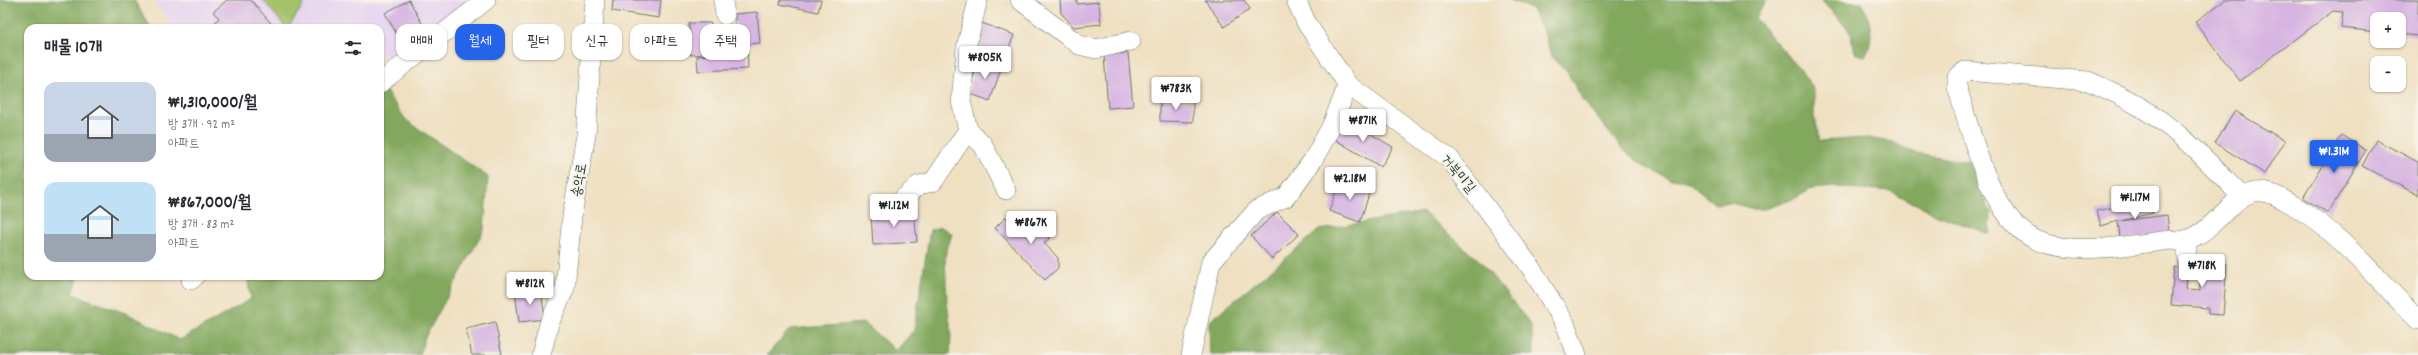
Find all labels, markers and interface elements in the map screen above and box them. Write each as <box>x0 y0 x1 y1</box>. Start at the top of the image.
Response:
map controls <box>2370 12 2406 92</box>
button: + <box>2370 12 2406 48</box>
chip: 매매 <box>396 24 447 60</box>
chip: 월세 <box>455 24 505 60</box>
chip: 필터 <box>513 24 564 60</box>
chip: 신규 <box>572 24 622 60</box>
chip: 아파트 <box>630 24 692 60</box>
chip: 주택 <box>700 24 750 60</box>
text: 매물 10개 <box>44 37 102 61</box>
icon: filters <box>342 37 364 59</box>
pin: ₩805K <box>957 46 1013 80</box>
text: ₩805K <box>968 49 1002 68</box>
button: − <box>2370 56 2406 92</box>
pin: ₩783K <box>1148 77 1204 111</box>
text: ₩783K <box>1160 80 1192 99</box>
text: ₩1,310,000/월 <box>168 92 257 116</box>
icon: home <box>76 98 124 146</box>
pin: ₩871K <box>1335 109 1391 143</box>
text: ₩871K <box>1349 112 1377 131</box>
text: 방 3개 · 92 m² <box>168 116 235 135</box>
text: 아파트 <box>168 135 199 154</box>
pin: ₩1.31M <box>2301 140 2367 174</box>
text: ₩1.31M <box>2319 143 2349 162</box>
street label: 거북미길 <box>1435 151 1480 199</box>
street label: 송악로 <box>567 162 593 199</box>
pin: ₩2.18M <box>1317 167 1383 201</box>
text: ₩2.18M <box>1334 170 1366 189</box>
pin: ₩1.17M <box>2102 186 2168 220</box>
text: ₩1.17M <box>2120 189 2150 208</box>
text: ₩867,000/월 <box>168 192 251 216</box>
pin: ₩1.12M <box>861 194 927 228</box>
text: ₩1.12M <box>879 197 909 216</box>
icon: home <box>76 198 124 246</box>
pin: ₩867K <box>1003 211 1059 245</box>
text: ₩867K <box>1015 214 1047 233</box>
text: 방 3개 · 83 m² <box>168 216 234 235</box>
text: 아파트 <box>168 235 199 254</box>
pin: ₩718K <box>2174 254 2230 288</box>
text: ₩718K <box>2188 257 2216 276</box>
pin: ₩812K <box>502 272 558 306</box>
text: ₩812K <box>516 275 544 294</box>

